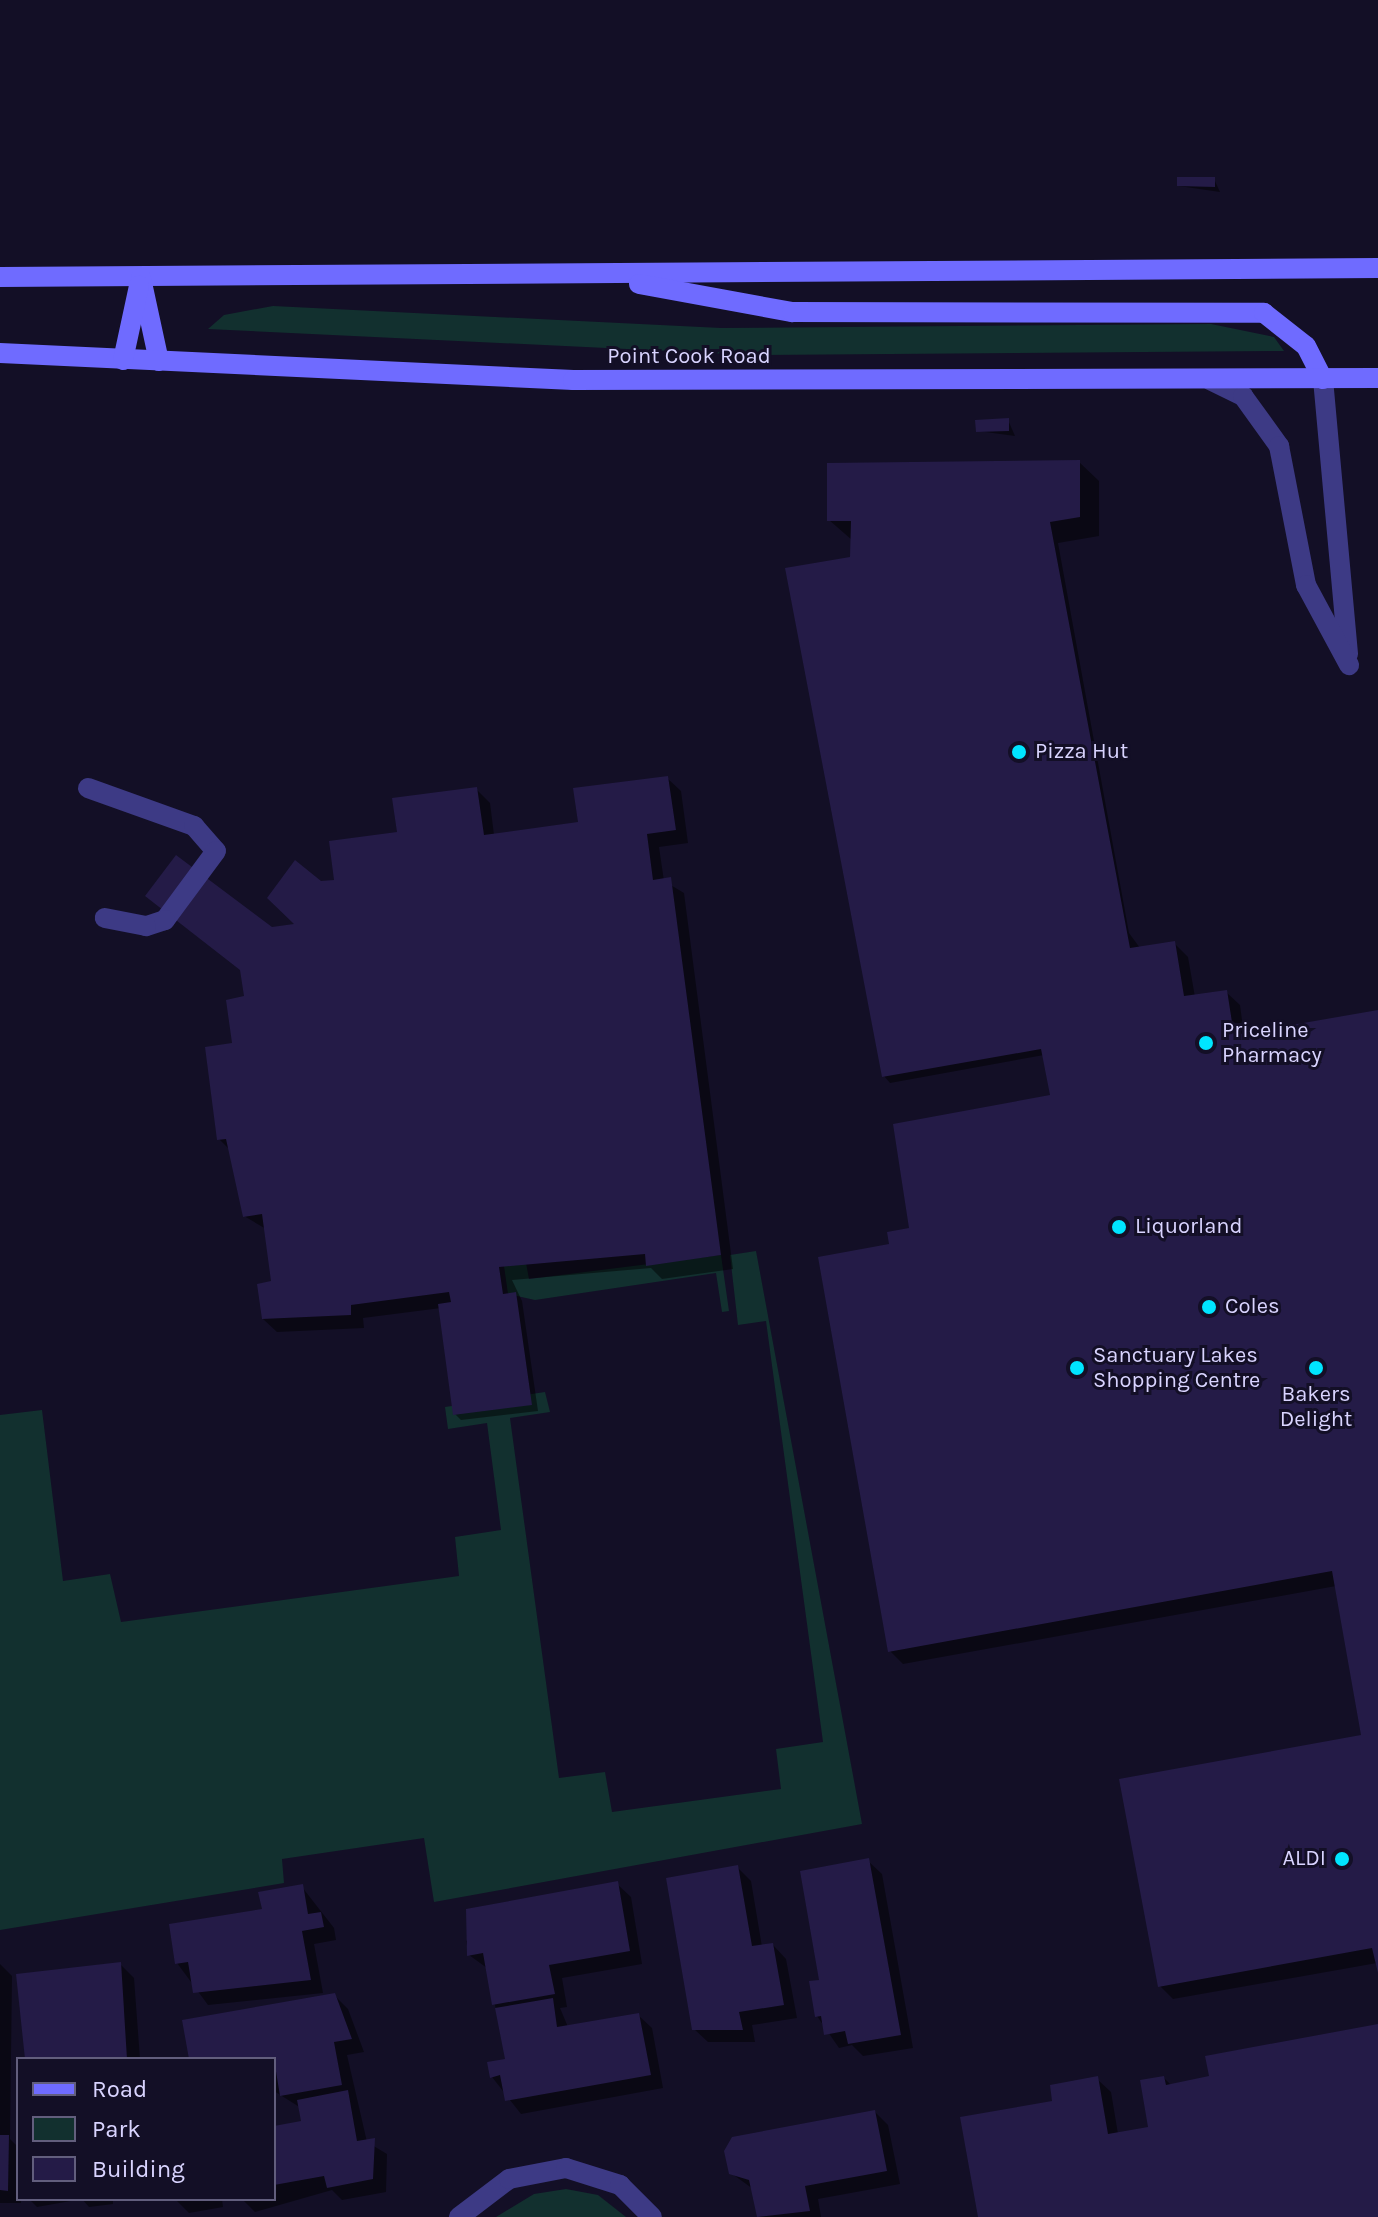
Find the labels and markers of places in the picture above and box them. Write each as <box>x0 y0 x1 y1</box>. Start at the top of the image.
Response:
place label: Pizza Hut <box>1035 739 1128 765</box>
marker: Pizza Hut <box>1010 743 1028 761</box>
place label: Priceline Pharmacy <box>1222 1017 1322 1068</box>
marker: Priceline Pharmacy <box>1197 1034 1215 1052</box>
place label: Liquorland <box>1135 1214 1243 1240</box>
marker: Liquorland <box>1110 1218 1128 1236</box>
place label: Coles <box>1225 1294 1280 1320</box>
marker: Coles <box>1200 1298 1218 1316</box>
place label: Sanctuary Lakes Shopping Centre <box>1093 1342 1260 1394</box>
marker: Sanctuary Lakes Shopping Centre <box>1068 1359 1086 1377</box>
marker: Bakers Delight <box>1307 1359 1325 1377</box>
place label: Bakers Delight <box>1280 1381 1352 1432</box>
place label: ALDI <box>1282 1846 1326 1872</box>
marker: ALDI <box>1333 1850 1351 1868</box>

